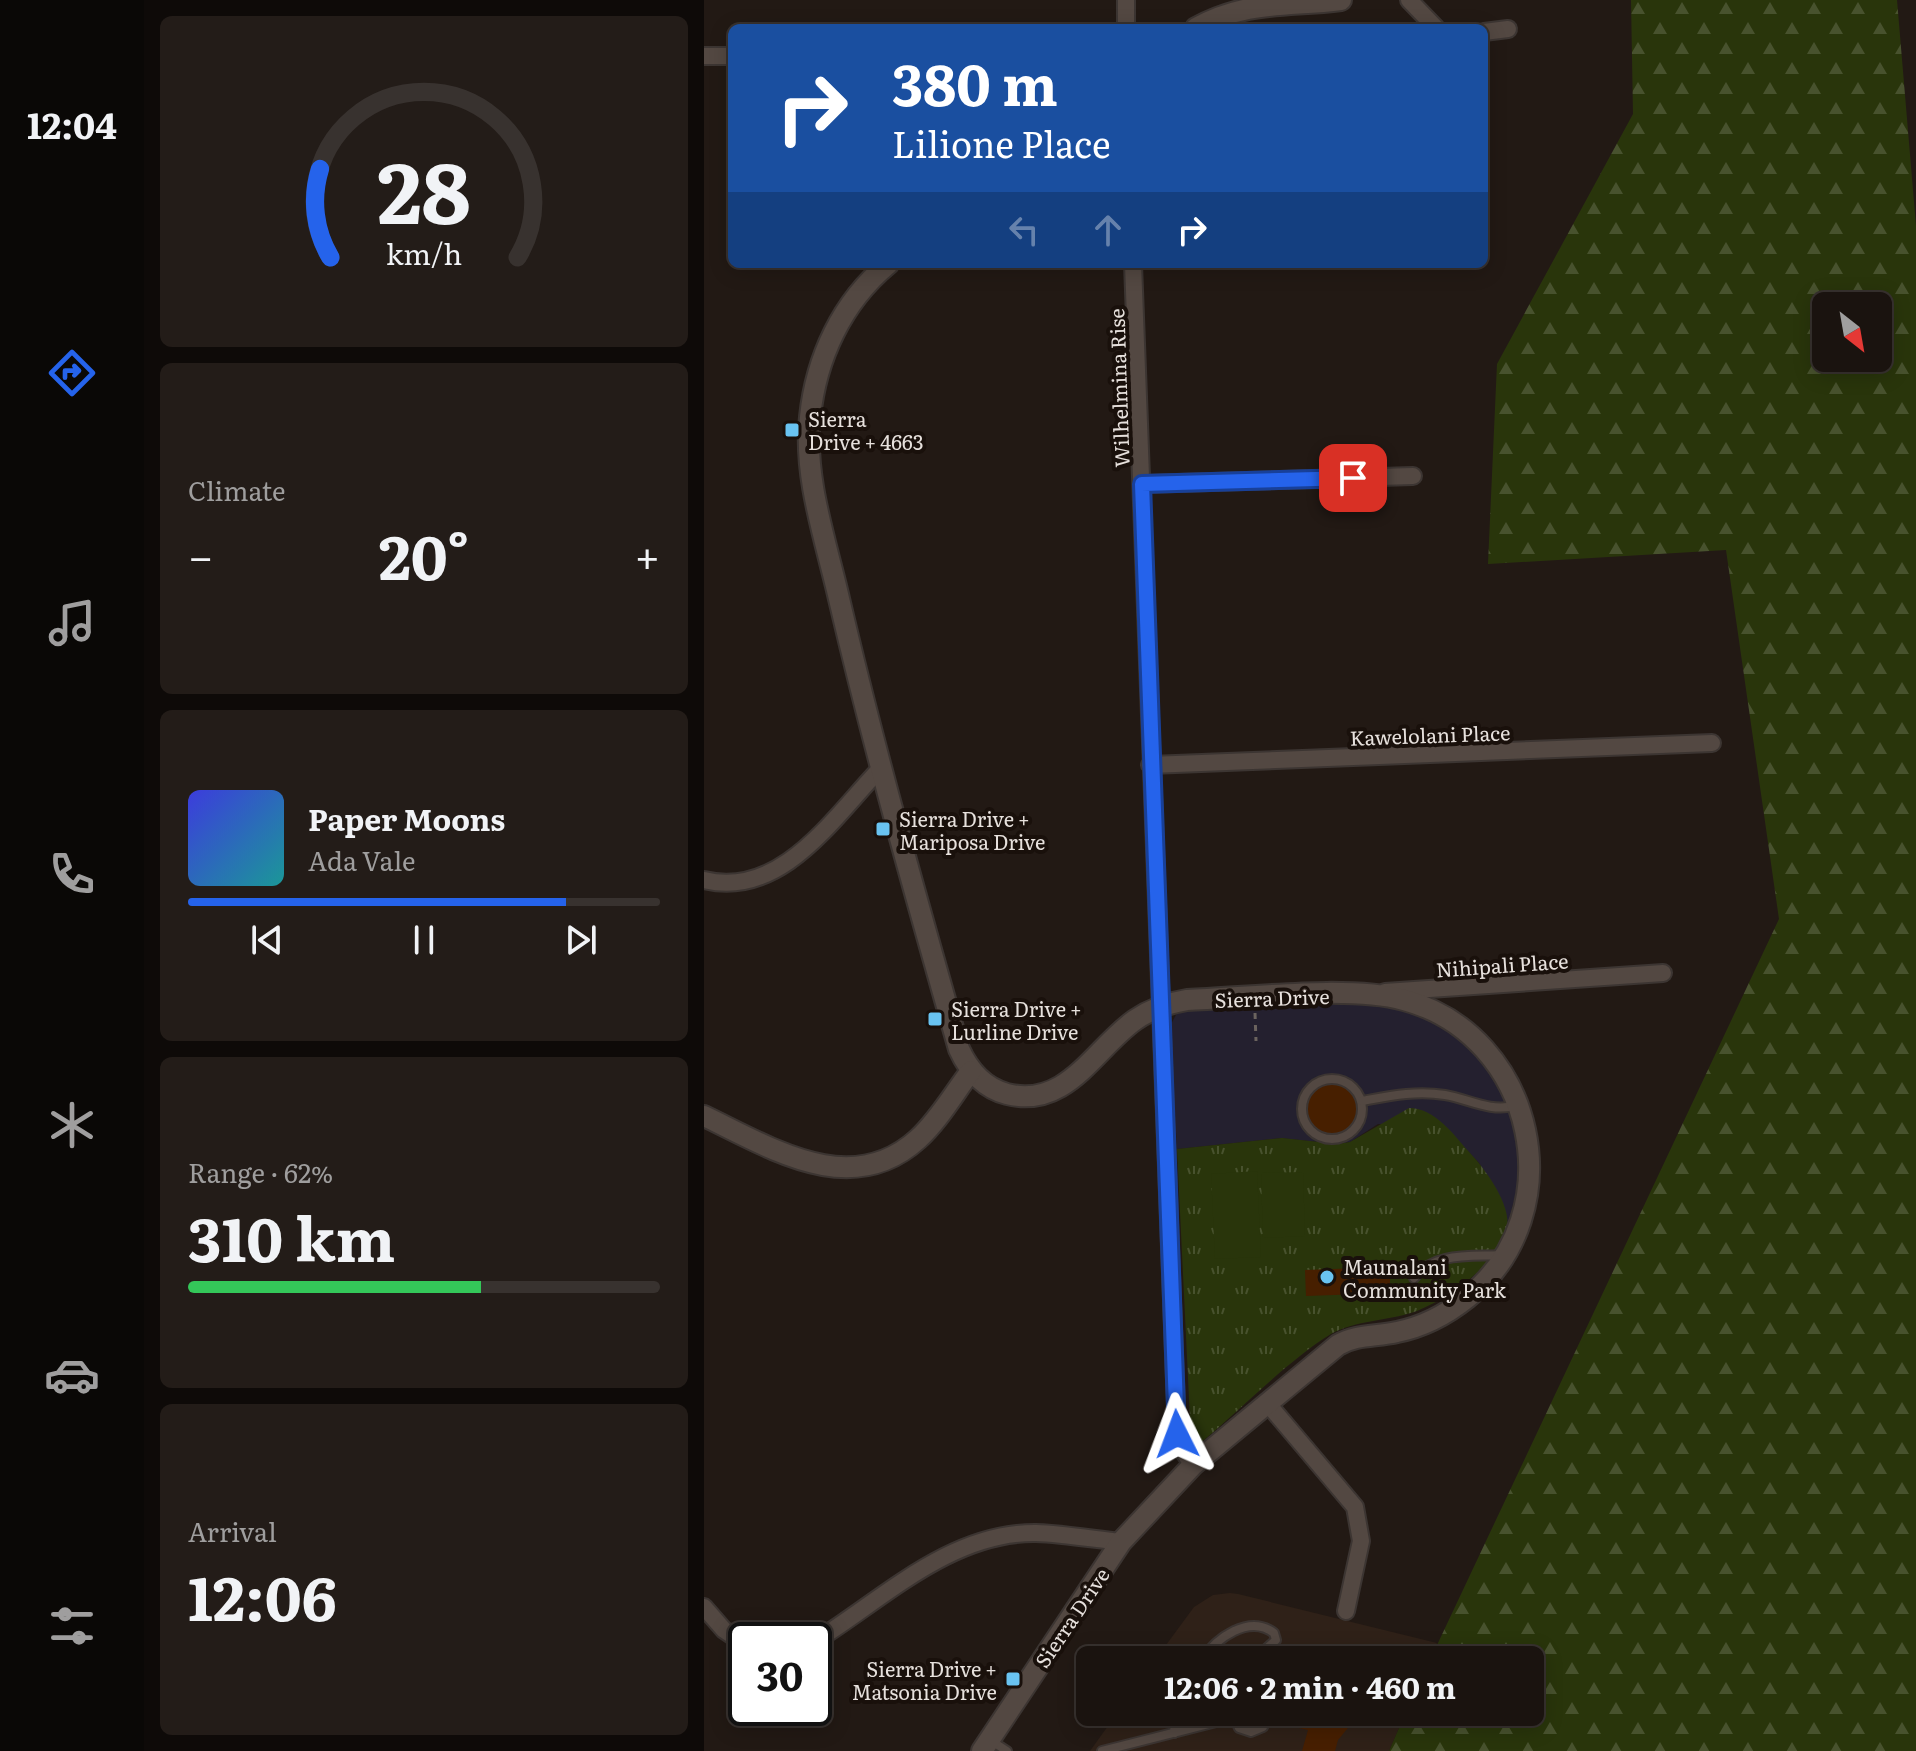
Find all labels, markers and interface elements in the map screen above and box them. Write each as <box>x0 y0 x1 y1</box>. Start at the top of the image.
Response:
text: 380 m <box>892 40 1058 123</box>
icon: right <box>760 56 864 160</box>
text: 12:04 <box>27 97 117 150</box>
text: Lilione Place <box>892 116 1111 169</box>
text: 28 <box>377 125 471 249</box>
icon: left <box>1002 208 1046 252</box>
icon: ahead <box>1086 208 1130 252</box>
icon: right <box>1170 208 1214 252</box>
text: km/h <box>386 231 462 274</box>
north arrow <box>1812 292 1892 372</box>
map controls <box>1812 292 1892 372</box>
street label: Wilhelmina Rise <box>1100 308 1136 468</box>
icon: directions <box>44 345 100 401</box>
place label: Sierra Drive + 4663 <box>808 403 924 456</box>
marker: Sierra Drive + 4663 <box>783 421 801 439</box>
pin <box>1319 444 1387 512</box>
icon: arrive <box>1331 456 1375 500</box>
text: Climate <box>188 470 286 509</box>
text: 20° <box>379 509 469 598</box>
text: − <box>188 521 214 587</box>
text: + <box>634 521 660 587</box>
icon: music <box>44 595 100 651</box>
street label: Kawelolani Place <box>1349 716 1511 752</box>
text: Paper Moons <box>308 796 505 840</box>
place label: Sierra Drive + Mariposa Drive <box>899 803 1045 856</box>
marker: Sierra Drive + Mariposa Drive <box>874 820 892 838</box>
text: Ada Vale <box>308 840 415 879</box>
icon: phone <box>44 846 100 902</box>
icon: previous <box>245 918 289 962</box>
icon: pause <box>402 918 446 962</box>
icon: next <box>559 918 603 962</box>
street label: Nihipali Place <box>1435 944 1569 984</box>
street label: Sierra Drive <box>1214 980 1330 1014</box>
place label: Sierra Drive + Lurline Drive <box>951 993 1082 1046</box>
marker: Sierra Drive + Lurline Drive <box>926 1010 944 1028</box>
icon: climate <box>44 1097 100 1153</box>
text: Range · 62% <box>188 1152 333 1191</box>
text: 310 km <box>188 1191 395 1280</box>
place label: Maunalani Community Park <box>1343 1251 1507 1304</box>
marker: Maunalani Community Park <box>1318 1268 1336 1286</box>
icon: car <box>44 1347 100 1403</box>
position arrow <box>1135 1392 1219 1476</box>
text: Arrival <box>188 1511 277 1550</box>
text: 12:06 <box>188 1550 337 1639</box>
street label: Sierra Drive <box>1026 1561 1116 1673</box>
icon: filters <box>44 1598 100 1654</box>
speed limit sign: 30 <box>728 1622 832 1726</box>
place label: Sierra Drive + Matsonia Drive <box>852 1653 997 1706</box>
text: 12:06 · 2 min · 460 m <box>1164 1664 1456 1708</box>
marker: Sierra Drive + Matsonia Drive <box>1004 1670 1022 1688</box>

